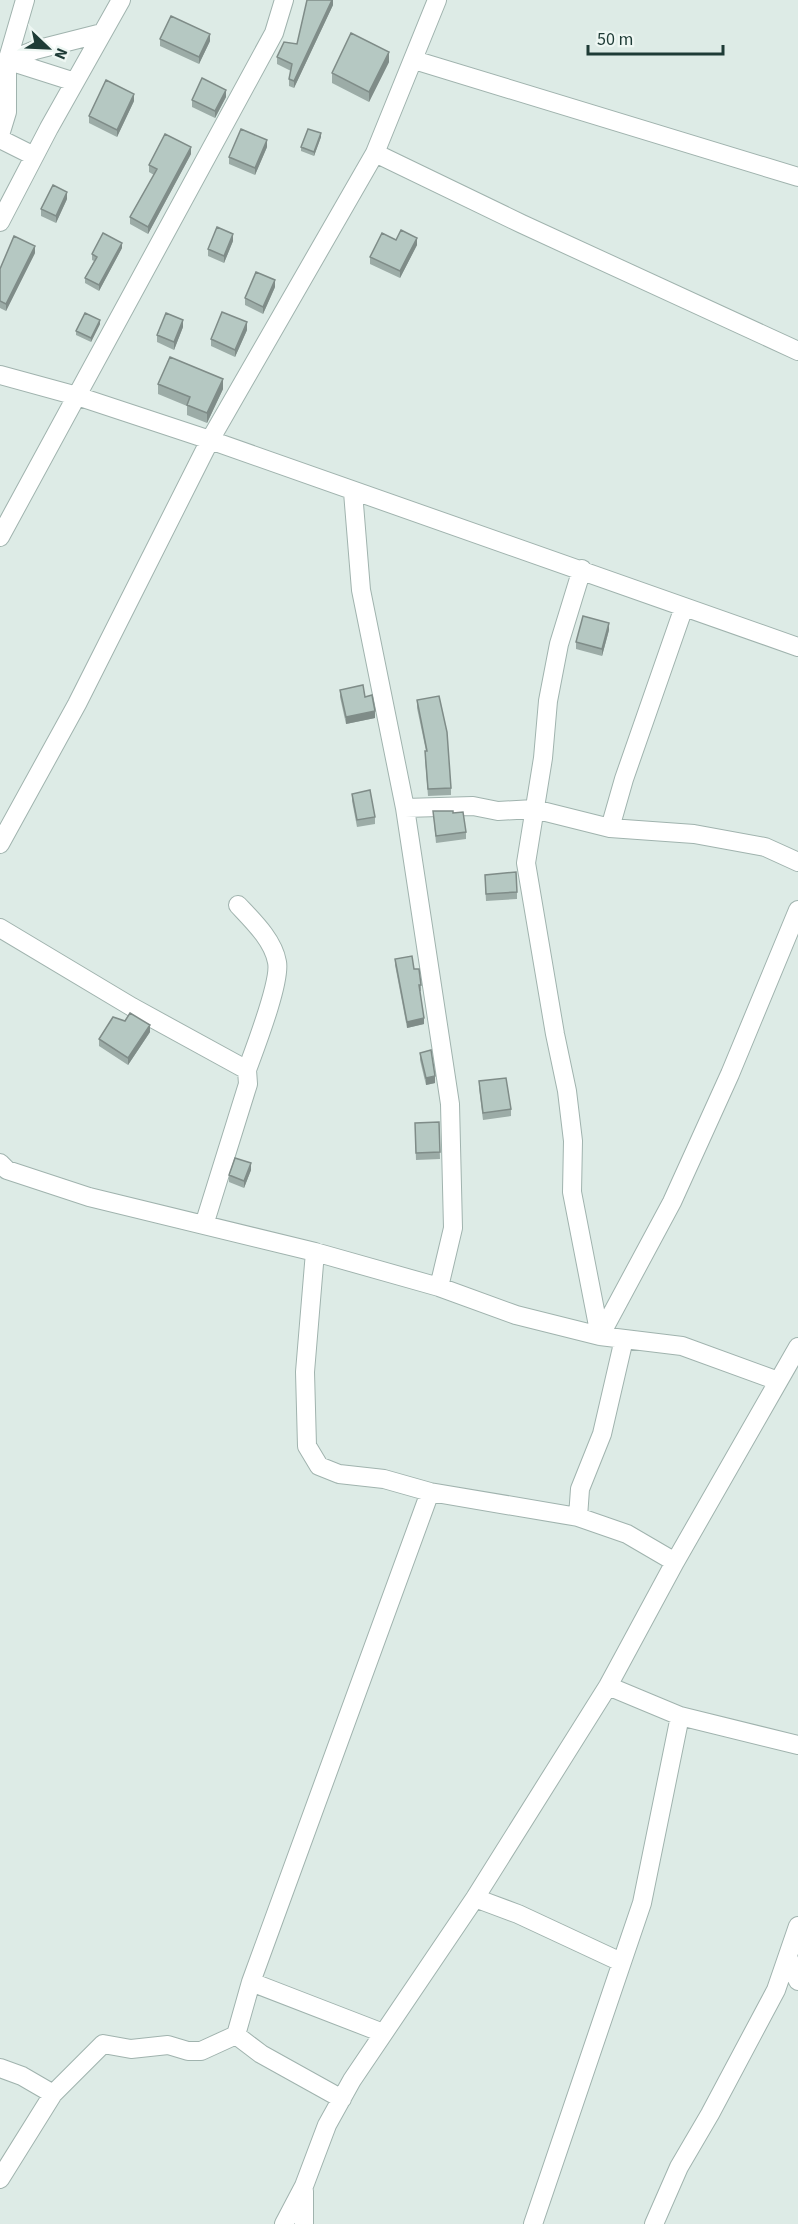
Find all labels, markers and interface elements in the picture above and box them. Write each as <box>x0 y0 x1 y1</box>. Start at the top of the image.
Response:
north arrow <box>18 18 78 78</box>
scale bar <box>588 18 723 56</box>
text: 50 m <box>597 27 633 52</box>
text: N <box>49 44 73 63</box>

